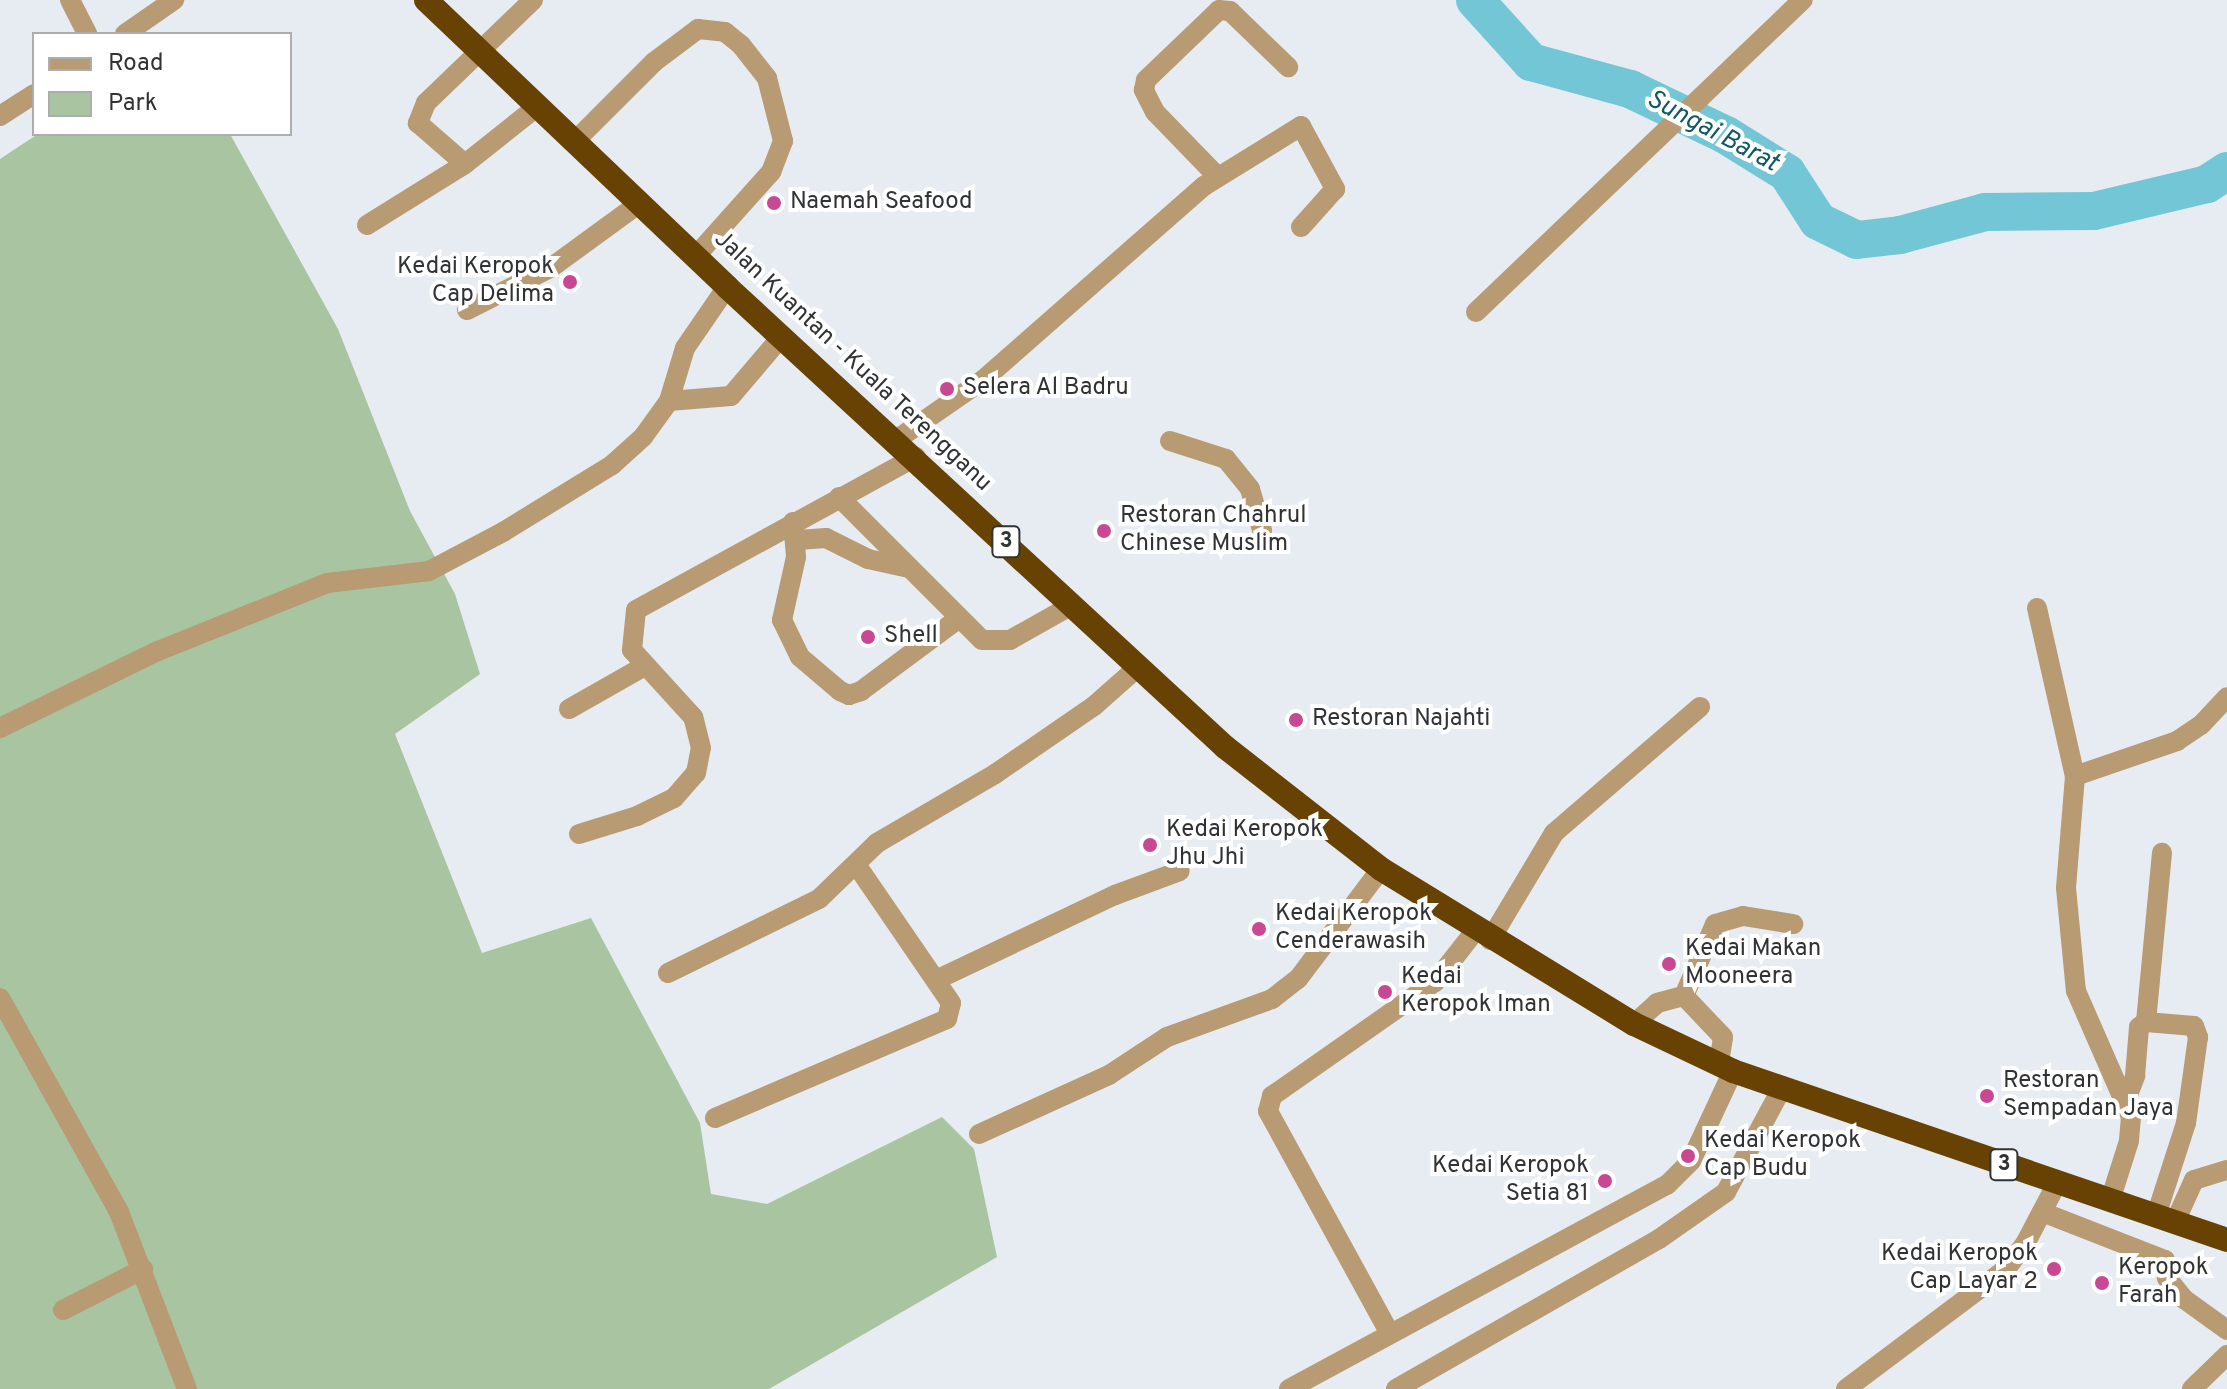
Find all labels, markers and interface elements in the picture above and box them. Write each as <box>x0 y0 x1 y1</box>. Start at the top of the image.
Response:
legend <box>32 32 292 136</box>
text: Road <box>108 49 164 79</box>
water label: Sungai Barat <box>1641 84 1783 180</box>
text: Park <box>108 89 158 119</box>
place label: Naemah Seafood <box>790 189 972 217</box>
marker: Naemah Seafood <box>765 194 783 212</box>
street label: Jalan Kuantan - Kuala Terengganu <box>707 225 997 499</box>
place label: Kedai Keropok Cap Delima <box>397 254 554 310</box>
marker: Kedai Keropok Cap Delima <box>561 273 579 291</box>
place label: Selera Al Badru <box>963 375 1130 403</box>
marker: Selera Al Badru <box>938 380 956 398</box>
place label: Restoran Chahrul Chinese Muslim <box>1120 503 1307 559</box>
marker: Restoran Chahrul Chinese Muslim <box>1095 522 1113 540</box>
road number: 3 <box>990 524 1022 560</box>
place label: Shell <box>884 623 938 651</box>
marker: Shell <box>859 628 877 646</box>
place label: Restoran Najahti <box>1312 706 1490 734</box>
marker: Restoran Najahti <box>1287 711 1305 729</box>
place label: Kedai Keropok Jhu Jhi <box>1166 817 1323 873</box>
marker: Kedai Keropok Jhu Jhi <box>1141 836 1159 854</box>
place label: Kedai Keropok Cenderawasih <box>1275 901 1432 957</box>
marker: Kedai Keropok Cenderawasih <box>1250 920 1268 938</box>
place label: Kedai Makan Mooneera <box>1685 936 1821 992</box>
marker: Kedai Makan Mooneera <box>1660 955 1678 973</box>
place label: Kedai Keropok Iman <box>1401 964 1551 1020</box>
marker: Kedai Keropok Iman <box>1376 983 1394 1001</box>
place label: Restoran Sempadan Jaya <box>2003 1068 2174 1124</box>
marker: Restoran Sempadan Jaya <box>1978 1087 1996 1105</box>
place label: Kedai Keropok Cap Budu <box>1704 1128 1861 1184</box>
marker: Kedai Keropok Cap Budu <box>1679 1147 1697 1165</box>
road number: 3 <box>1988 1147 2020 1183</box>
place label: Kedai Keropok Setia 81 <box>1432 1153 1589 1209</box>
marker: Kedai Keropok Setia 81 <box>1596 1172 1614 1190</box>
place label: Kedai Keropok Cap Layar 2 <box>1881 1241 2038 1297</box>
place label: Keropok Farah <box>2118 1255 2208 1311</box>
marker: Kedai Keropok Cap Layar 2 <box>2045 1260 2063 1278</box>
marker: Keropok Farah <box>2093 1274 2111 1292</box>

